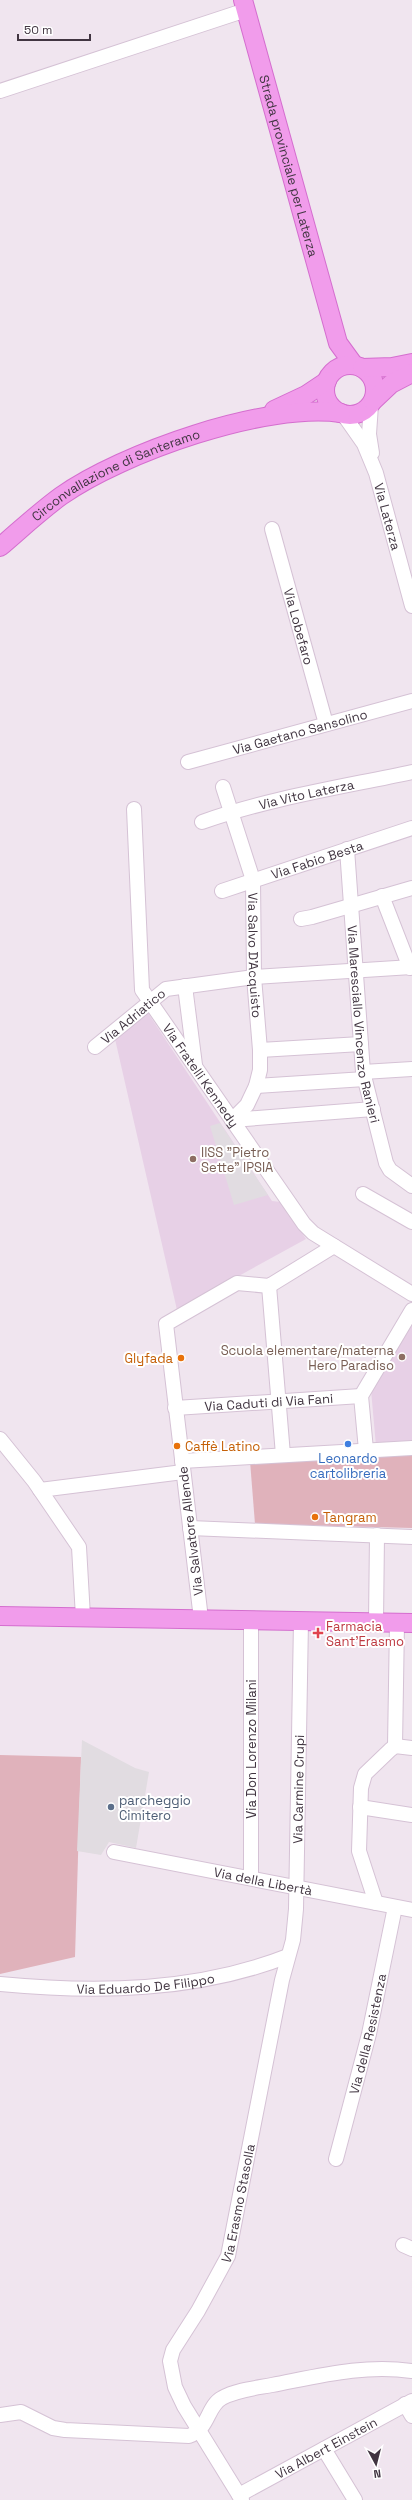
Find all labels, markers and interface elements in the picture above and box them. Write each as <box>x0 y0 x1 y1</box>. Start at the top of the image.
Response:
scale bar <box>18 16 90 42</box>
text: 50 m <box>24 22 52 38</box>
street label: Strada provinciale per Laterza <box>255 73 322 259</box>
street label: Circonvallazione di Santeramo <box>28 425 202 525</box>
street label: Via Laterza <box>370 481 405 553</box>
street label: Via Lobefaro <box>280 586 317 667</box>
street label: Via Gaetano Sansolino <box>231 706 369 758</box>
street label: Via Vito Laterza <box>257 776 356 814</box>
street label: Via Fabio Besta <box>269 837 366 883</box>
street label: Via Salvo D'Acquisto <box>244 892 265 1019</box>
street label: Via Maresciallo Vincenzo Ranieri <box>343 925 384 1125</box>
street label: Via Adriatico <box>97 985 169 1048</box>
street label: Via Fratelli Kennedy <box>159 1020 243 1131</box>
place label: IISS "Pietro Sette" IPSIA <box>201 1144 273 1176</box>
marker: IISS "Pietro Sette" IPSIA <box>188 1154 198 1164</box>
place label: Scuola elementare/materna Hero Paradiso <box>221 1342 395 1374</box>
place label: Glyfada <box>125 1350 174 1367</box>
marker: Scuola elementare/materna Hero Paradiso <box>397 1352 407 1362</box>
marker: Glyfada <box>176 1353 186 1363</box>
street label: Via Caduti di Via Fani <box>204 1390 334 1415</box>
place label: Caffè Latino <box>185 1438 260 1455</box>
marker: Leonardo cartolibreria <box>343 1439 353 1449</box>
marker: Caffè Latino <box>172 1441 182 1451</box>
place label: Leonardo cartolibreria <box>310 1450 387 1482</box>
street label: Via Salvatore Allende <box>174 1465 207 1597</box>
place label: Tangram <box>323 1509 377 1526</box>
marker: Tangram <box>310 1512 320 1522</box>
place label: Farmacia Sant'Erasmo <box>326 1618 404 1650</box>
marker: Farmacia Sant'Erasmo <box>313 1628 323 1638</box>
street label: Via Don Lorenzo Milani <box>243 1679 260 1819</box>
street label: Via Carmine Crupi <box>289 1735 308 1844</box>
place label: parcheggio Cimitero <box>119 1792 191 1824</box>
marker: parcheggio Cimitero <box>106 1802 116 1812</box>
street label: Via della Libertà <box>212 1864 314 1900</box>
street label: Via Eduardo De Filippo <box>76 1970 216 1998</box>
street label: Via della Resistenza <box>345 1972 390 2096</box>
street label: Via Erasmo Stasolla <box>218 2142 259 2266</box>
street label: Via Albert Einstein <box>272 2414 380 2483</box>
north arrow <box>356 2444 396 2484</box>
text: N <box>373 2467 382 2481</box>

